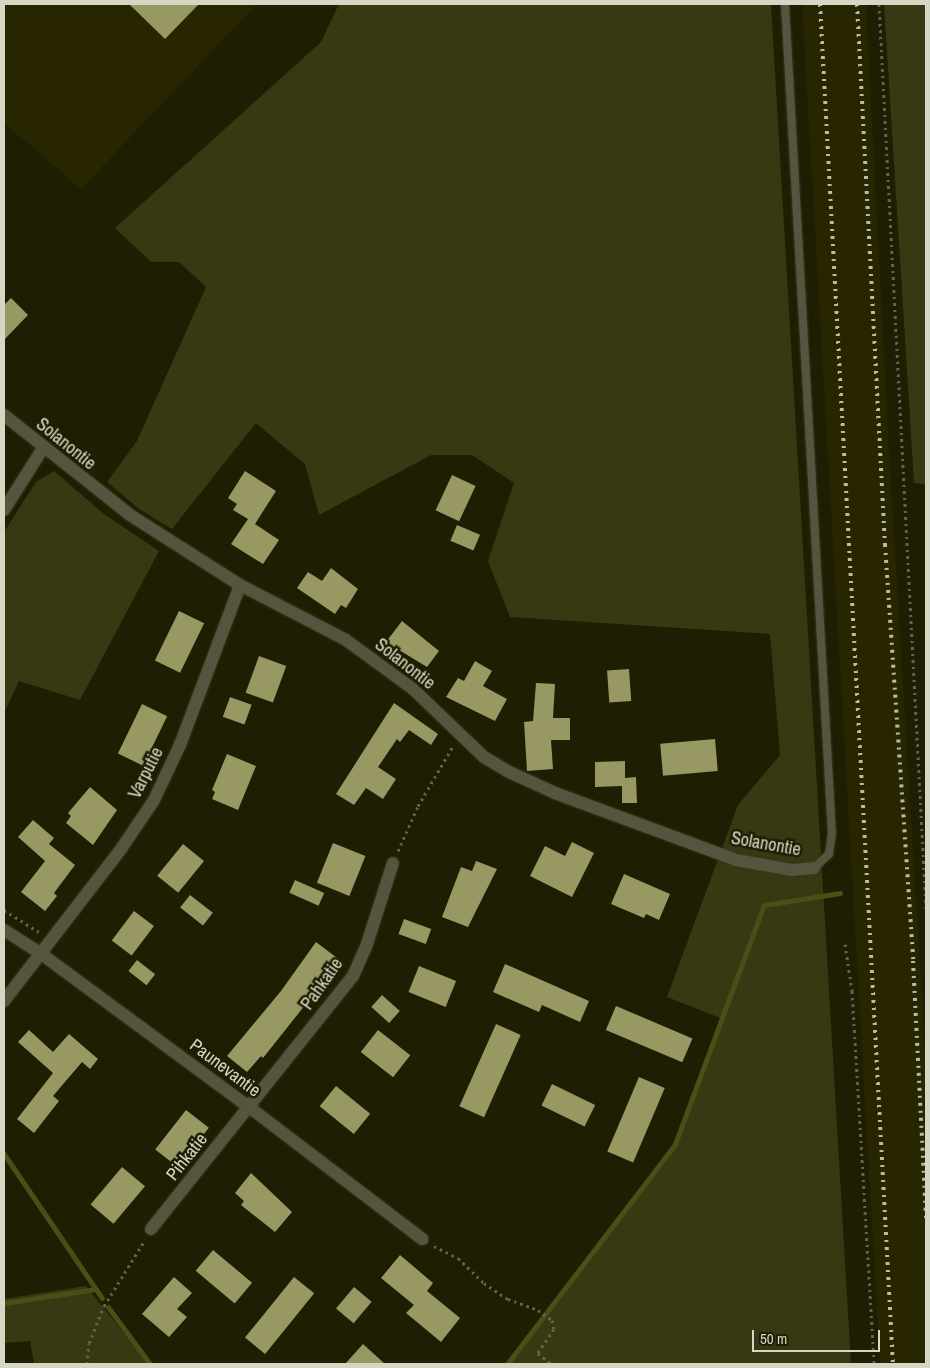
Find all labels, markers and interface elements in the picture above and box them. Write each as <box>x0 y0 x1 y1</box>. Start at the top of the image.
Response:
street label: Solanontie <box>32 413 100 475</box>
street label: Solanontie <box>371 634 439 694</box>
street label: Varputie <box>124 744 168 802</box>
street label: Solanontie <box>729 827 803 861</box>
street label: Pahkatie <box>296 954 348 1014</box>
street label: Paunevantie <box>185 1034 265 1102</box>
street label: Pihkatie <box>162 1129 212 1185</box>
scale bar <box>755 1320 882 1352</box>
text: 50 m <box>760 1328 787 1349</box>

